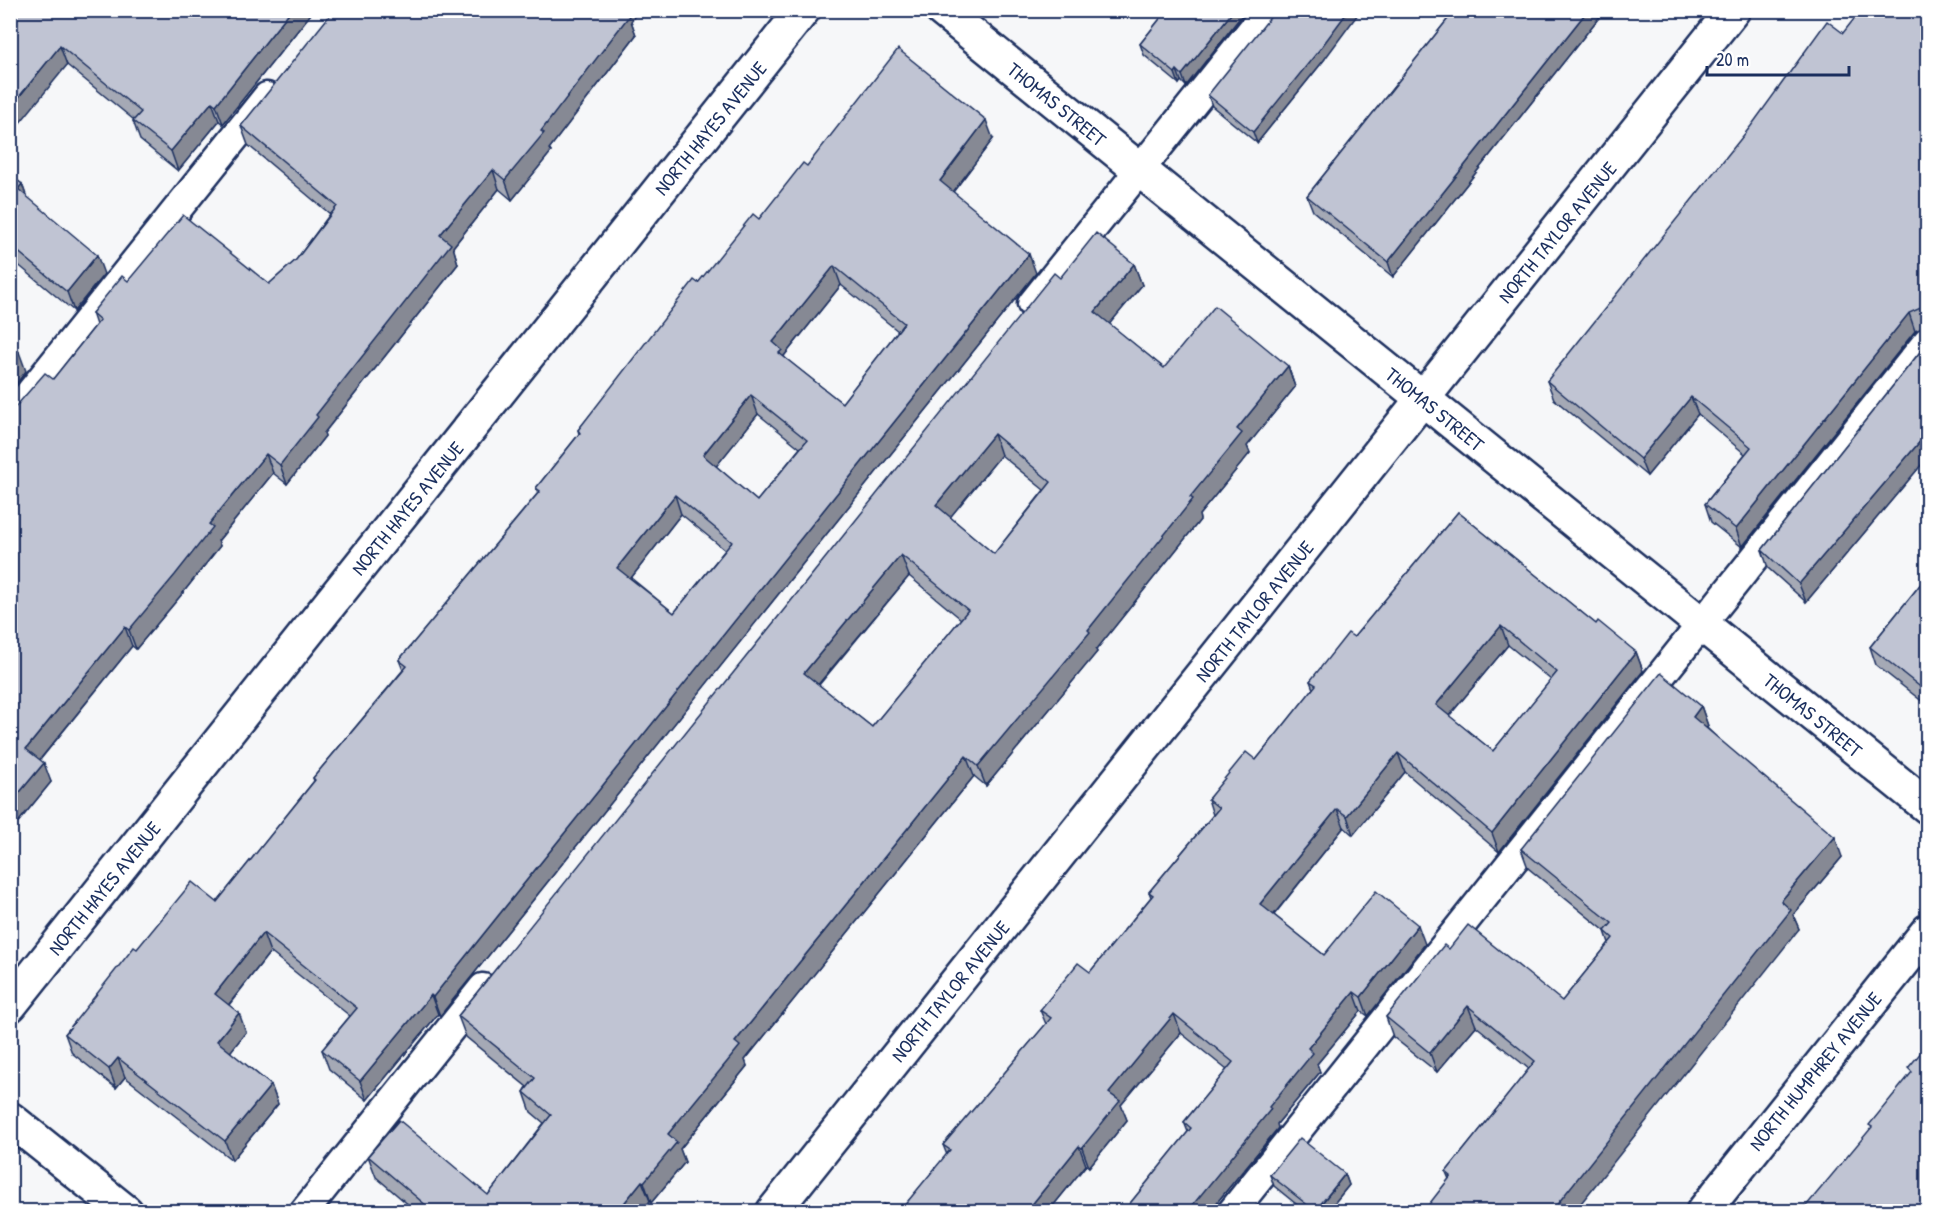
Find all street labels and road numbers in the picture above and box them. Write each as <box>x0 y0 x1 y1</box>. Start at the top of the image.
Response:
street label: NORTH HAYES AVENUE <box>648 55 773 201</box>
street label: THOMAS STREET <box>1002 56 1113 153</box>
street label: NORTH TAYLOR AVENUE <box>1492 156 1623 308</box>
street label: THOMAS STREET <box>1380 361 1491 458</box>
street label: NORTH HAYES AVENUE <box>345 435 470 581</box>
street label: NORTH TAYLOR AVENUE <box>1189 535 1320 687</box>
street label: THOMAS STREET <box>1758 667 1869 764</box>
street label: NORTH HAYES AVENUE <box>42 815 167 961</box>
street label: NORTH TAYLOR AVENUE <box>885 915 1016 1067</box>
street label: NORTH HUMPHREY AVENUE <box>1742 986 1888 1156</box>

